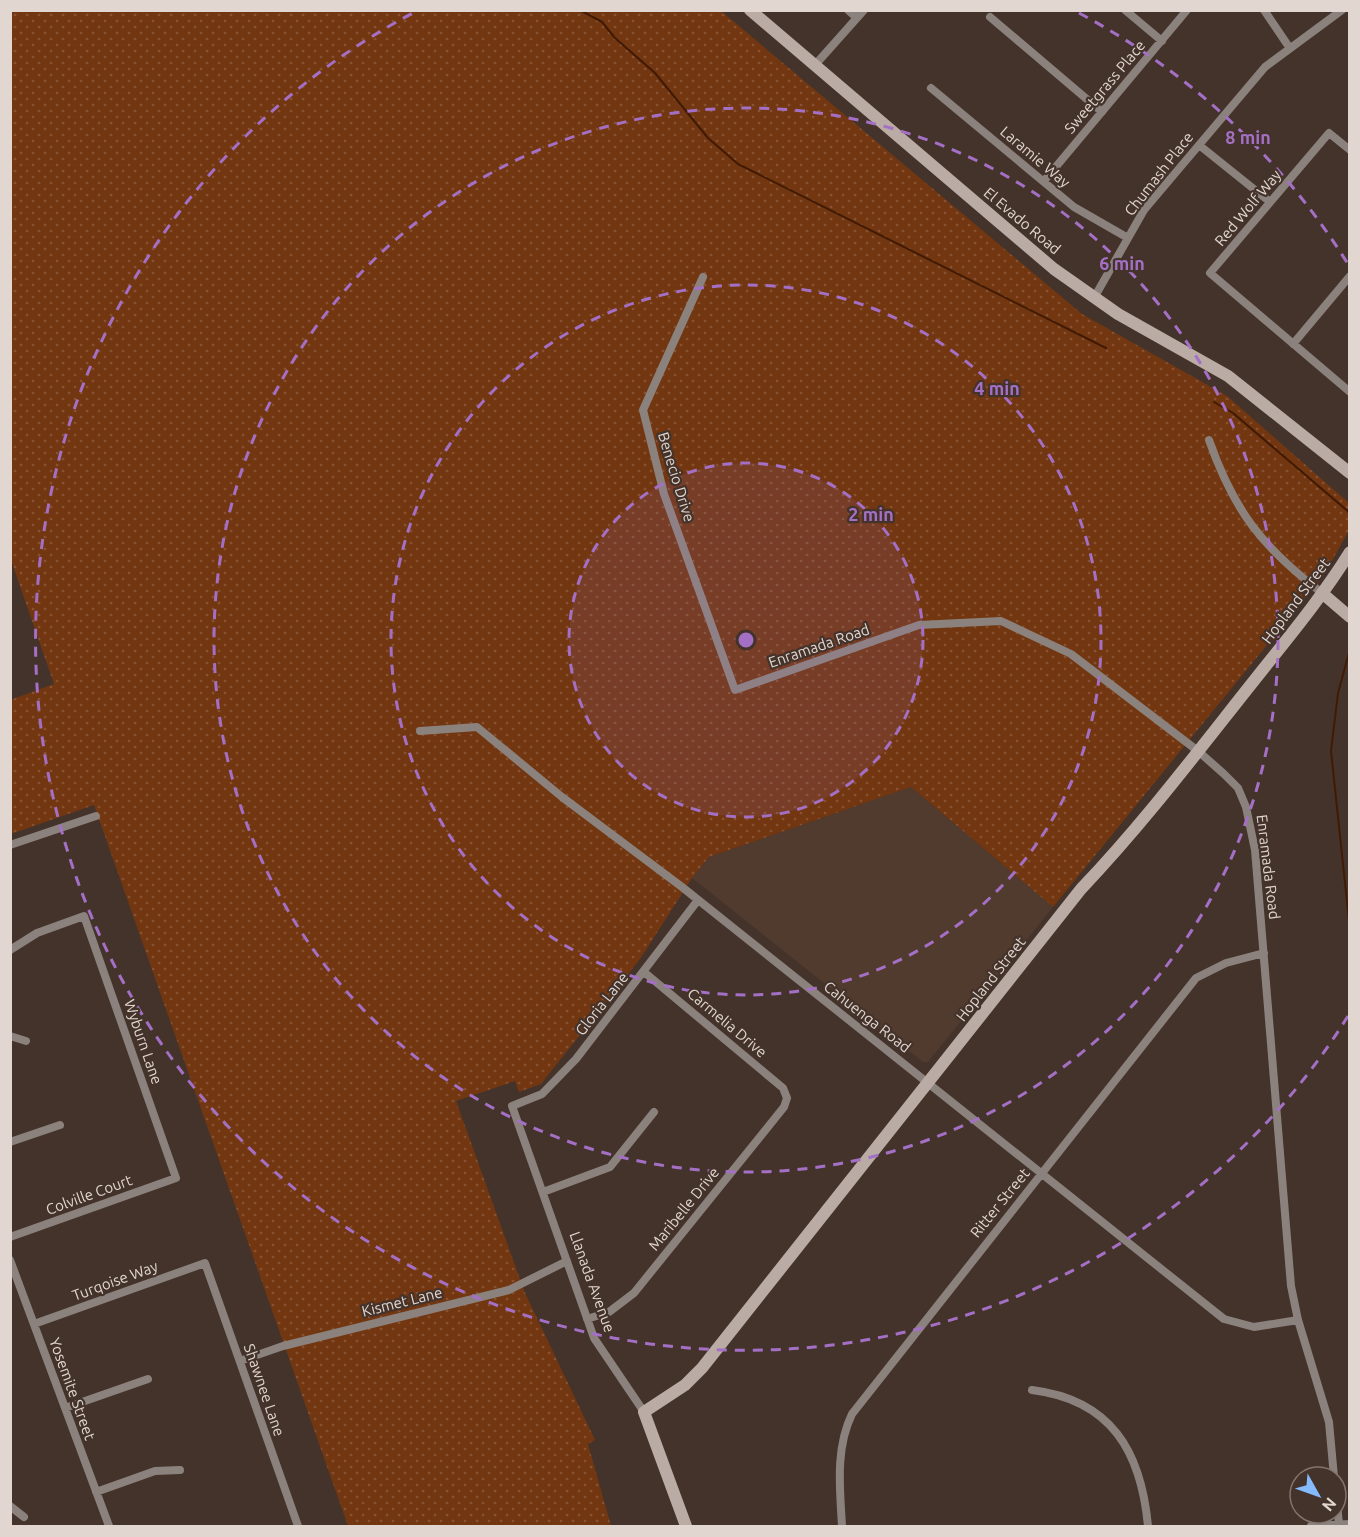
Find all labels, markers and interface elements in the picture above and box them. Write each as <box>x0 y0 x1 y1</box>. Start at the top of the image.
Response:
street label: Sweetgrass Place <box>1061 37 1148 137</box>
street label: Laramie Way <box>997 123 1074 191</box>
text: 8 min <box>1225 127 1271 147</box>
street label: Chumash Place <box>1121 129 1197 219</box>
street label: Red Wolf Way <box>1211 166 1284 249</box>
street label: El Evado Road <box>981 184 1064 258</box>
text: 6 min <box>1099 253 1145 273</box>
text: 4 min <box>974 378 1020 398</box>
street label: Benecio Drive <box>655 430 698 524</box>
text: 2 min <box>848 504 894 524</box>
street label: Hopland Street <box>1258 555 1333 647</box>
street label: Enramada Road <box>766 620 871 671</box>
centre of rings <box>736 630 756 650</box>
street label: Enramada Road <box>1254 814 1283 920</box>
street label: Hopland Street <box>952 933 1029 1024</box>
street label: Gloria Lane <box>572 969 631 1039</box>
street label: Cahuenga Road <box>821 978 914 1056</box>
street label: Carmelia Drive <box>684 985 770 1061</box>
street label: Wyburn Lane <box>121 997 166 1086</box>
street label: Maribelle Drive <box>645 1164 722 1254</box>
street label: Ritter Street <box>967 1165 1033 1241</box>
street label: Colville Court <box>43 1171 134 1218</box>
street label: Llanada Avenue <box>566 1229 619 1335</box>
street label: Turqoise Way <box>70 1257 160 1304</box>
street label: Kismet Lane <box>360 1283 444 1320</box>
street label: Yosemite Street <box>46 1335 99 1442</box>
street label: Shawnee Lane <box>241 1341 288 1438</box>
north arrow <box>1288 1465 1348 1525</box>
text: N <box>1319 1494 1340 1515</box>

